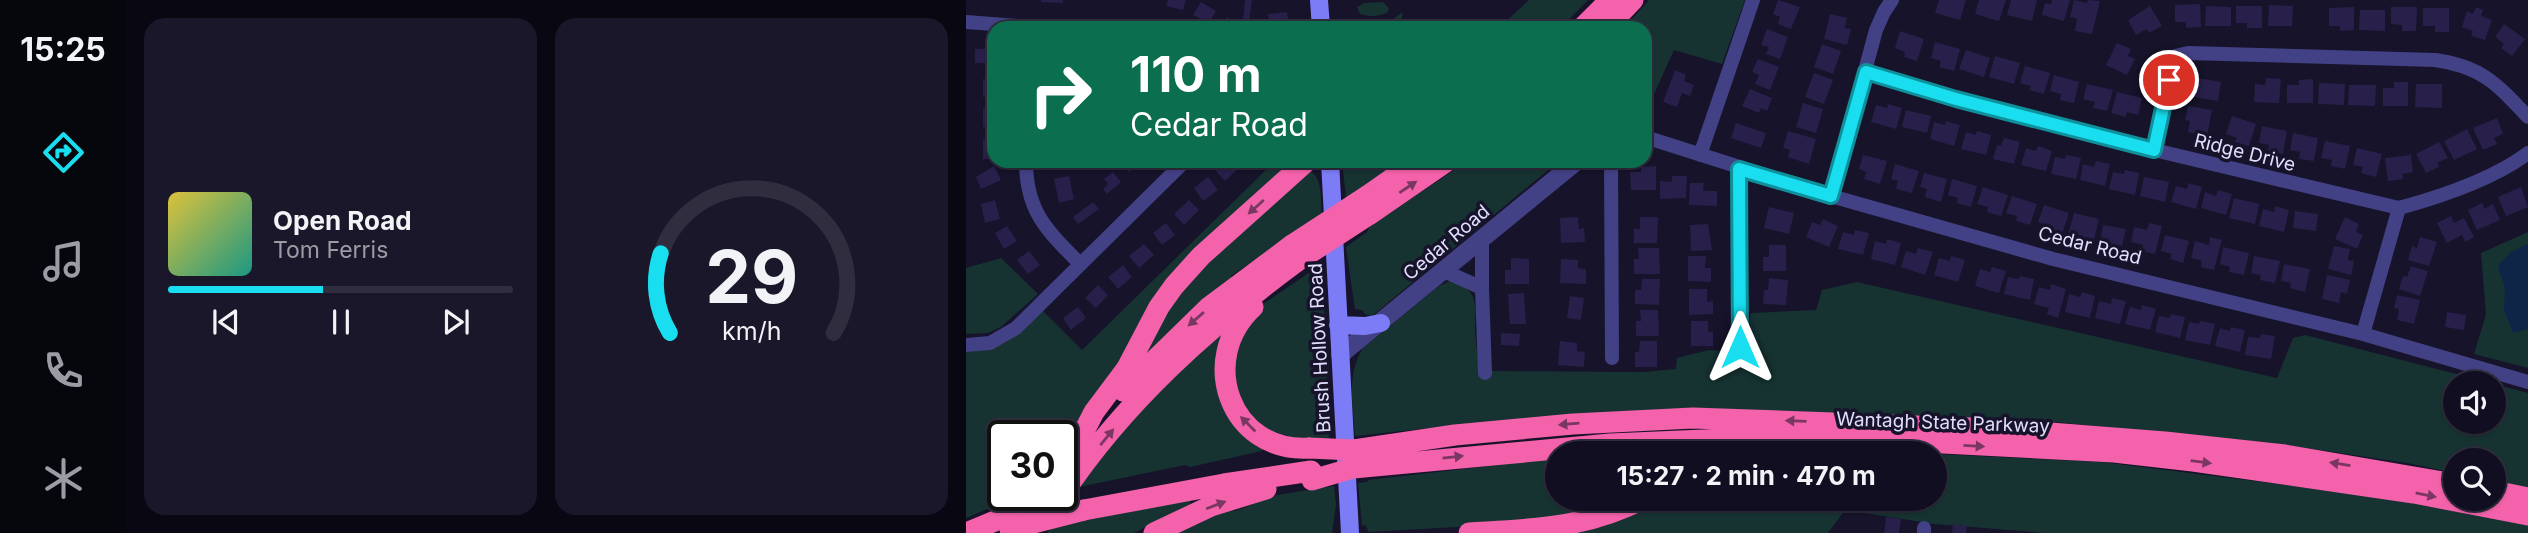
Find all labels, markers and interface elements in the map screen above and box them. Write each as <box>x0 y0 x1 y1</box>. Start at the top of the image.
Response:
text: 15:25 <box>20 30 106 69</box>
text: 110 m <box>1130 45 1262 104</box>
icon: right <box>1015 49 1106 140</box>
pin <box>2139 50 2199 110</box>
icon: arrive <box>2150 61 2188 99</box>
text: Cedar Road <box>1130 105 1308 144</box>
icon: directions <box>39 128 88 177</box>
street label: Ridge Drive <box>2192 129 2298 176</box>
one-way arrow <box>1399 180 1417 194</box>
one-way arrow <box>1248 198 1265 214</box>
street label: Cedar Road <box>1398 200 1494 285</box>
text: Open Road <box>273 205 412 236</box>
street label: Cedar Road <box>2036 222 2144 269</box>
text: 29 <box>705 232 798 321</box>
text: Tom Ferris <box>273 236 388 264</box>
icon: music <box>39 237 88 286</box>
street label: Brush Hollow Road <box>1304 263 1335 433</box>
icon: previous <box>207 303 245 341</box>
icon: pause <box>322 303 360 341</box>
icon: next <box>437 303 475 341</box>
position arrow <box>1703 310 1777 384</box>
one-way arrow <box>1187 311 1205 327</box>
text: km/h <box>722 315 781 345</box>
icon: phone <box>39 346 88 395</box>
map controls <box>2443 371 2506 511</box>
button: sound <box>2443 371 2506 434</box>
street label: Wantagh State Parkway <box>1836 407 2051 438</box>
one-way arrow <box>1240 416 1256 433</box>
one-way arrow <box>1785 416 1807 427</box>
one-way arrow <box>1557 419 1579 430</box>
speed limit sign: 30 <box>987 420 1078 511</box>
one-way arrow <box>1099 428 1114 446</box>
one-way arrow <box>1963 440 1985 451</box>
button: search <box>2443 448 2506 511</box>
one-way arrow <box>1442 452 1464 463</box>
icon: climate <box>39 454 88 503</box>
one-way arrow <box>2190 457 2212 468</box>
one-way arrow <box>2329 458 2351 469</box>
text: 15:27 · 2 min · 470 m <box>1616 460 1876 491</box>
one-way arrow <box>2415 490 2437 501</box>
one-way arrow <box>1206 499 1227 510</box>

